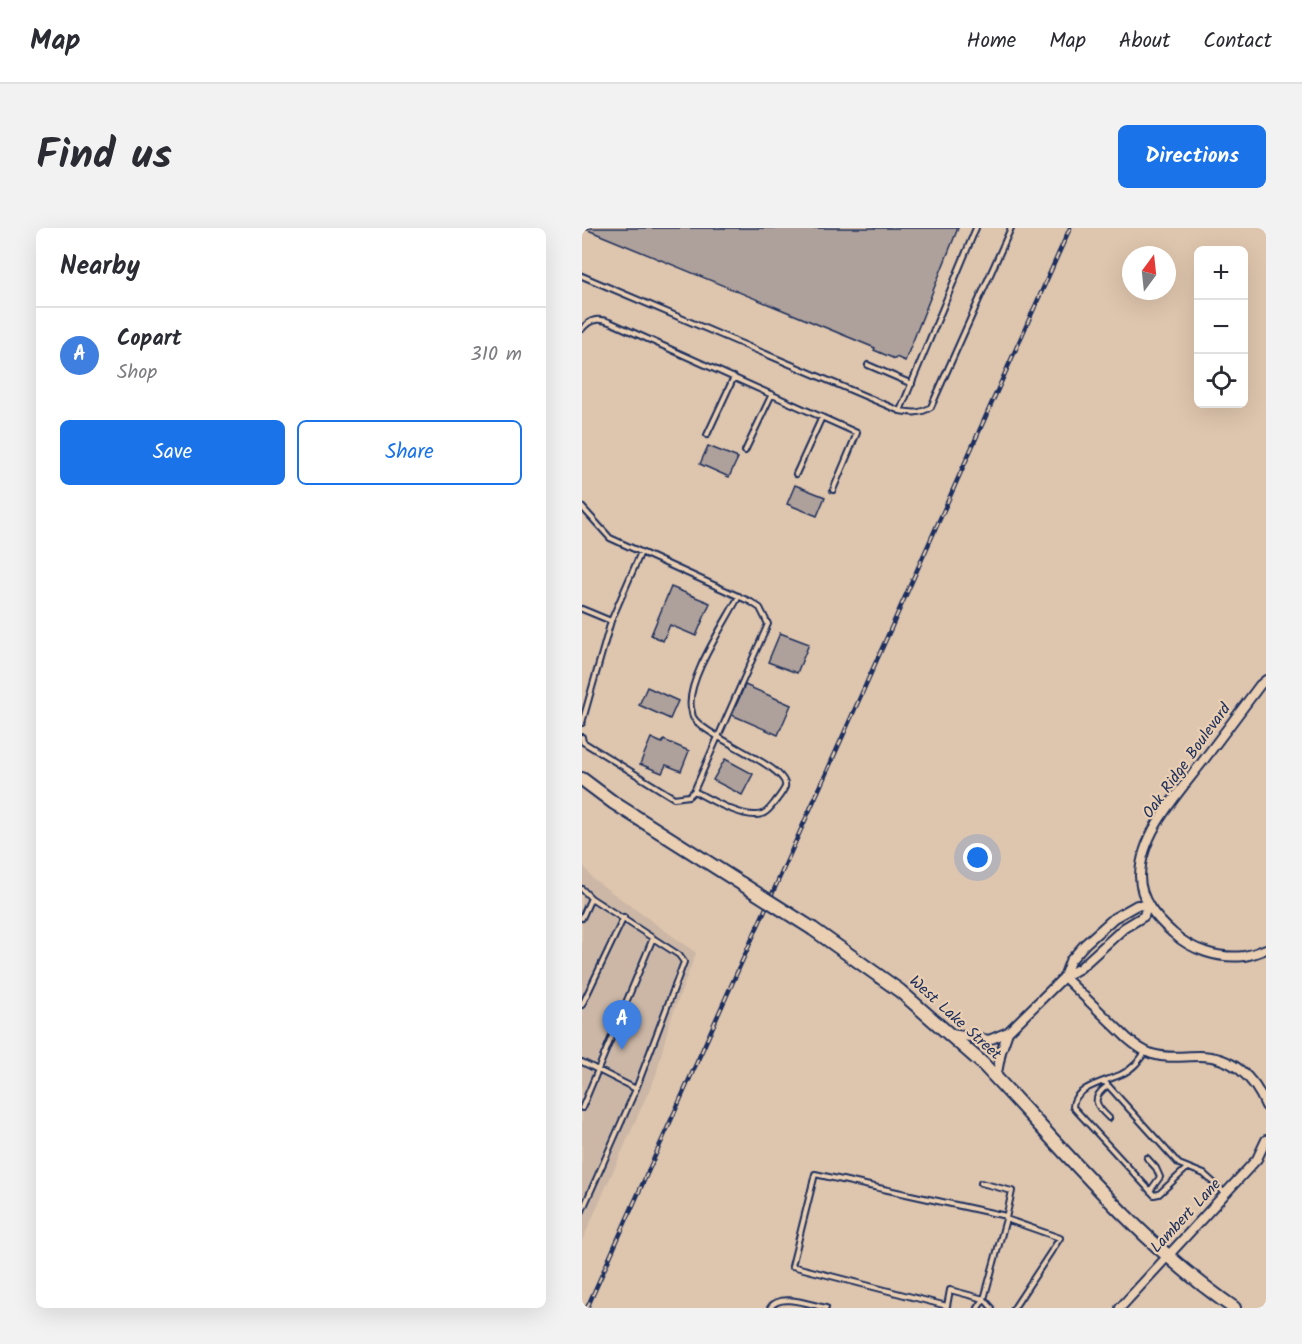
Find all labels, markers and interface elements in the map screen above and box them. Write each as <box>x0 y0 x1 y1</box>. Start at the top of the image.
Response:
text: Map <box>30 19 81 64</box>
text: Home <box>967 25 1016 58</box>
text: Map <box>1049 25 1086 58</box>
text: About <box>1119 25 1170 58</box>
text: Contact <box>1203 25 1272 58</box>
text: Find us <box>36 123 172 190</box>
button: Directions <box>1118 125 1266 188</box>
text: Nearby <box>60 246 140 288</box>
north arrow <box>1122 246 1176 300</box>
map controls <box>1194 246 1248 408</box>
button: + <box>1194 246 1248 300</box>
button: − <box>1194 300 1248 354</box>
text: Copart <box>117 322 182 357</box>
text: A <box>73 339 86 371</box>
text: 310 m <box>470 339 522 371</box>
button: locate <box>1194 354 1248 408</box>
text: Shop <box>117 357 157 389</box>
button: Save <box>60 420 285 485</box>
button: Share <box>297 420 522 485</box>
street label: Oak Ridge Boulevard <box>1137 697 1238 824</box>
your location <box>963 843 992 872</box>
street label: West Lake Street <box>903 970 1007 1067</box>
pin: A <box>602 1000 642 1050</box>
street label: Lambert Lane <box>1145 1173 1227 1259</box>

